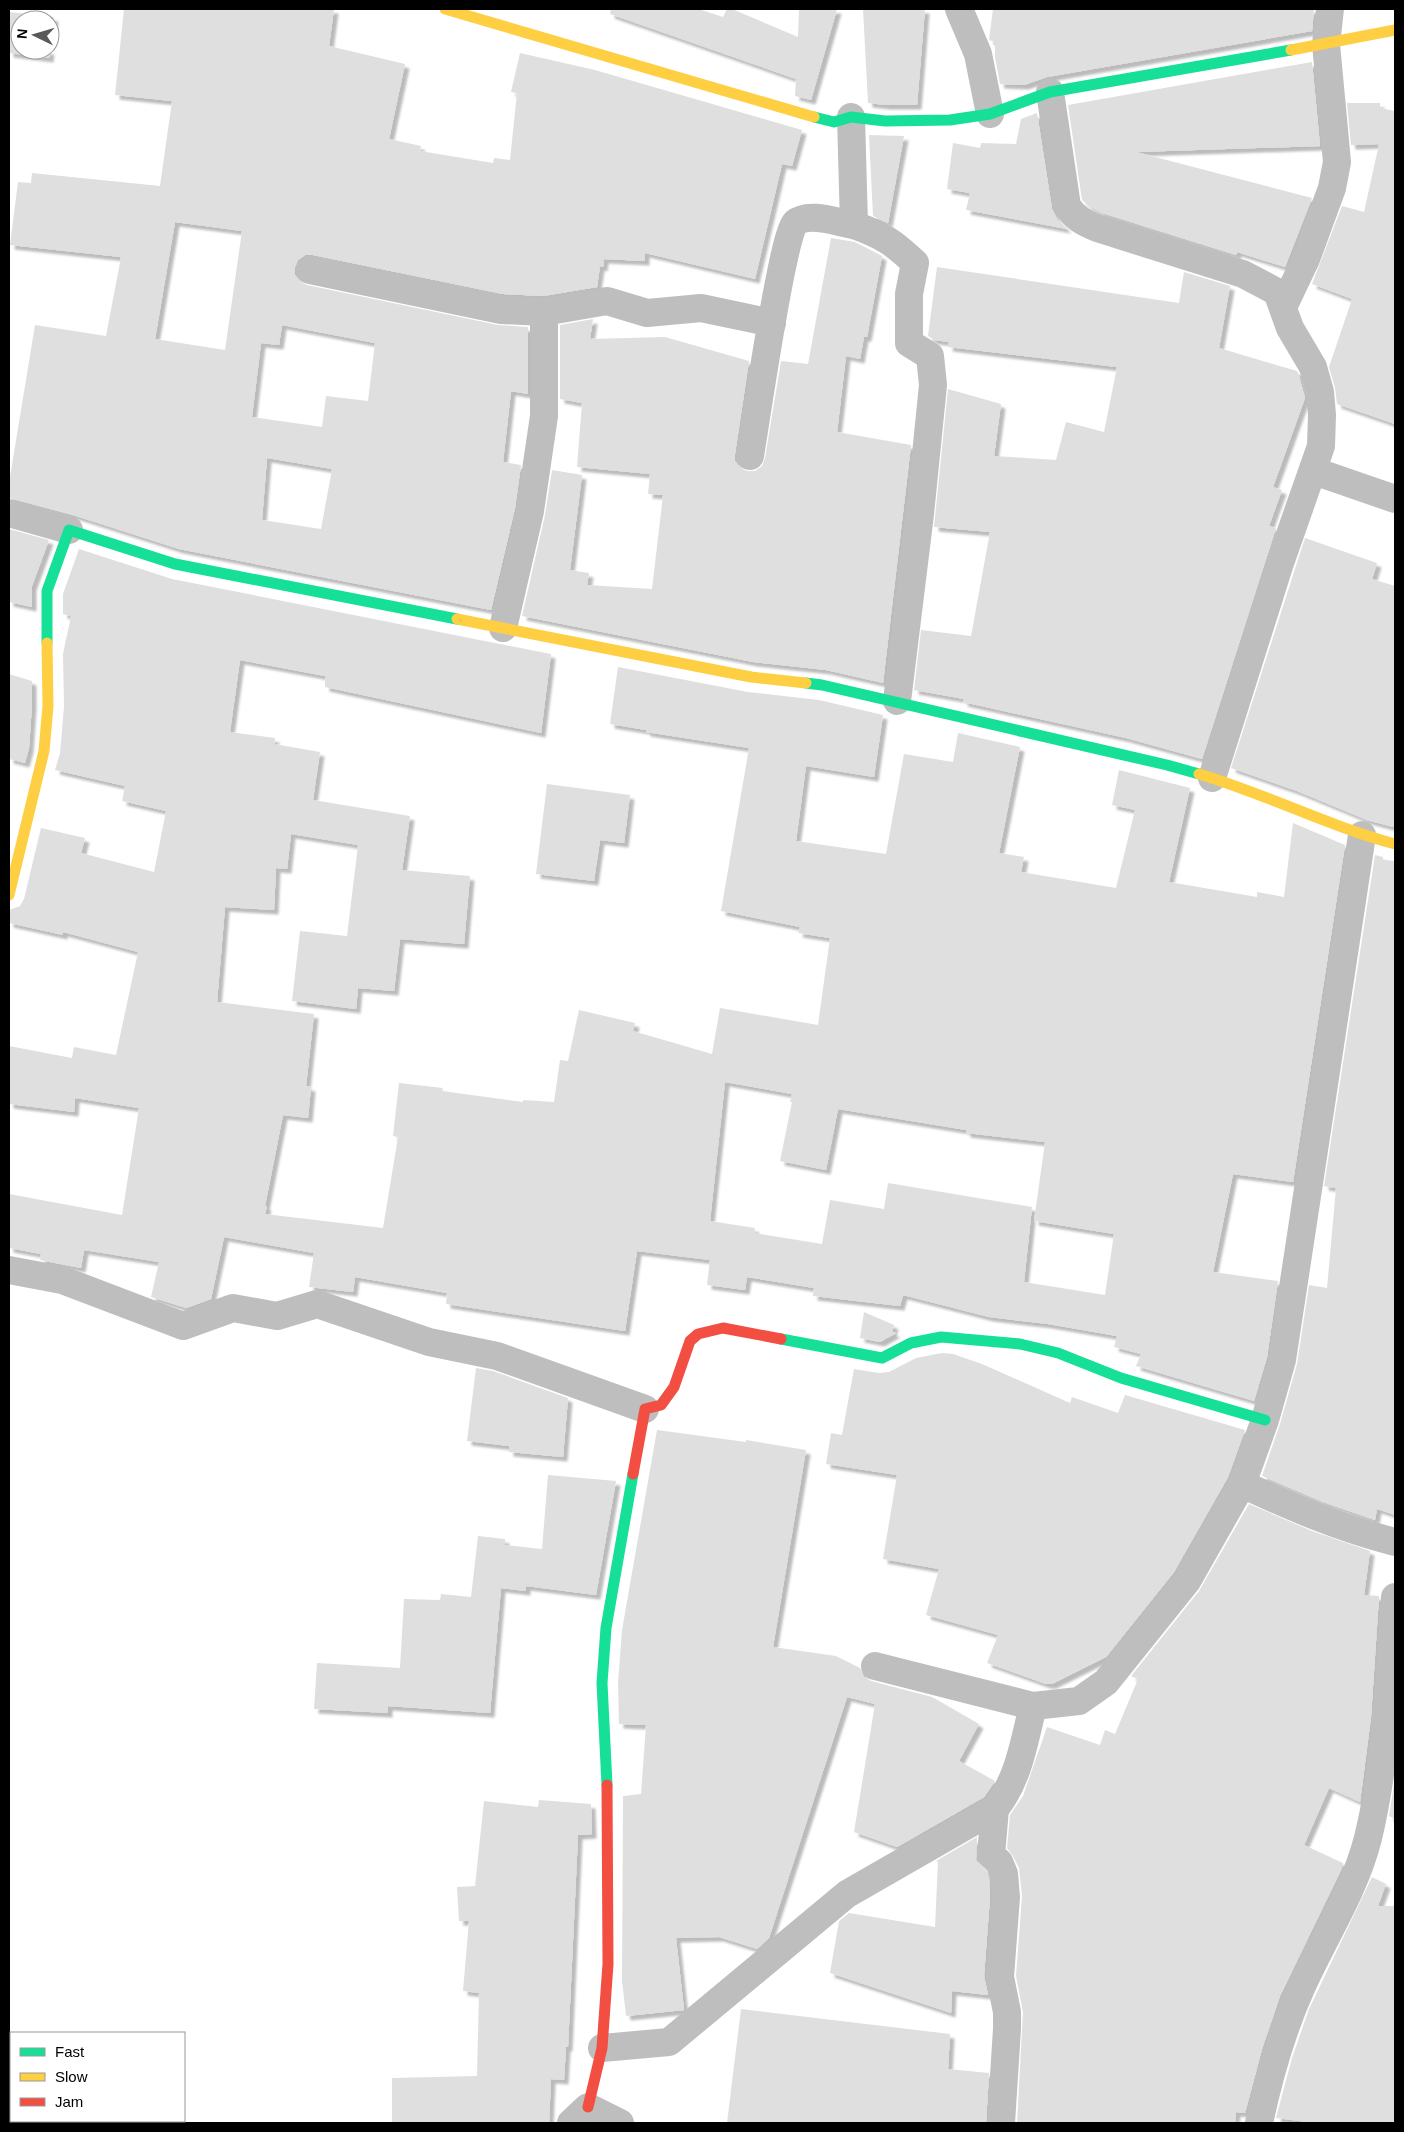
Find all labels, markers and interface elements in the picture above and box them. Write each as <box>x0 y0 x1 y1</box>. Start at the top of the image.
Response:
north arrow <box>10 10 60 60</box>
text: N <box>14 28 30 40</box>
legend <box>10 2032 185 2122</box>
text: Fast <box>55 2043 85 2060</box>
text: Slow <box>55 2068 88 2085</box>
text: Jam <box>55 2093 83 2110</box>

